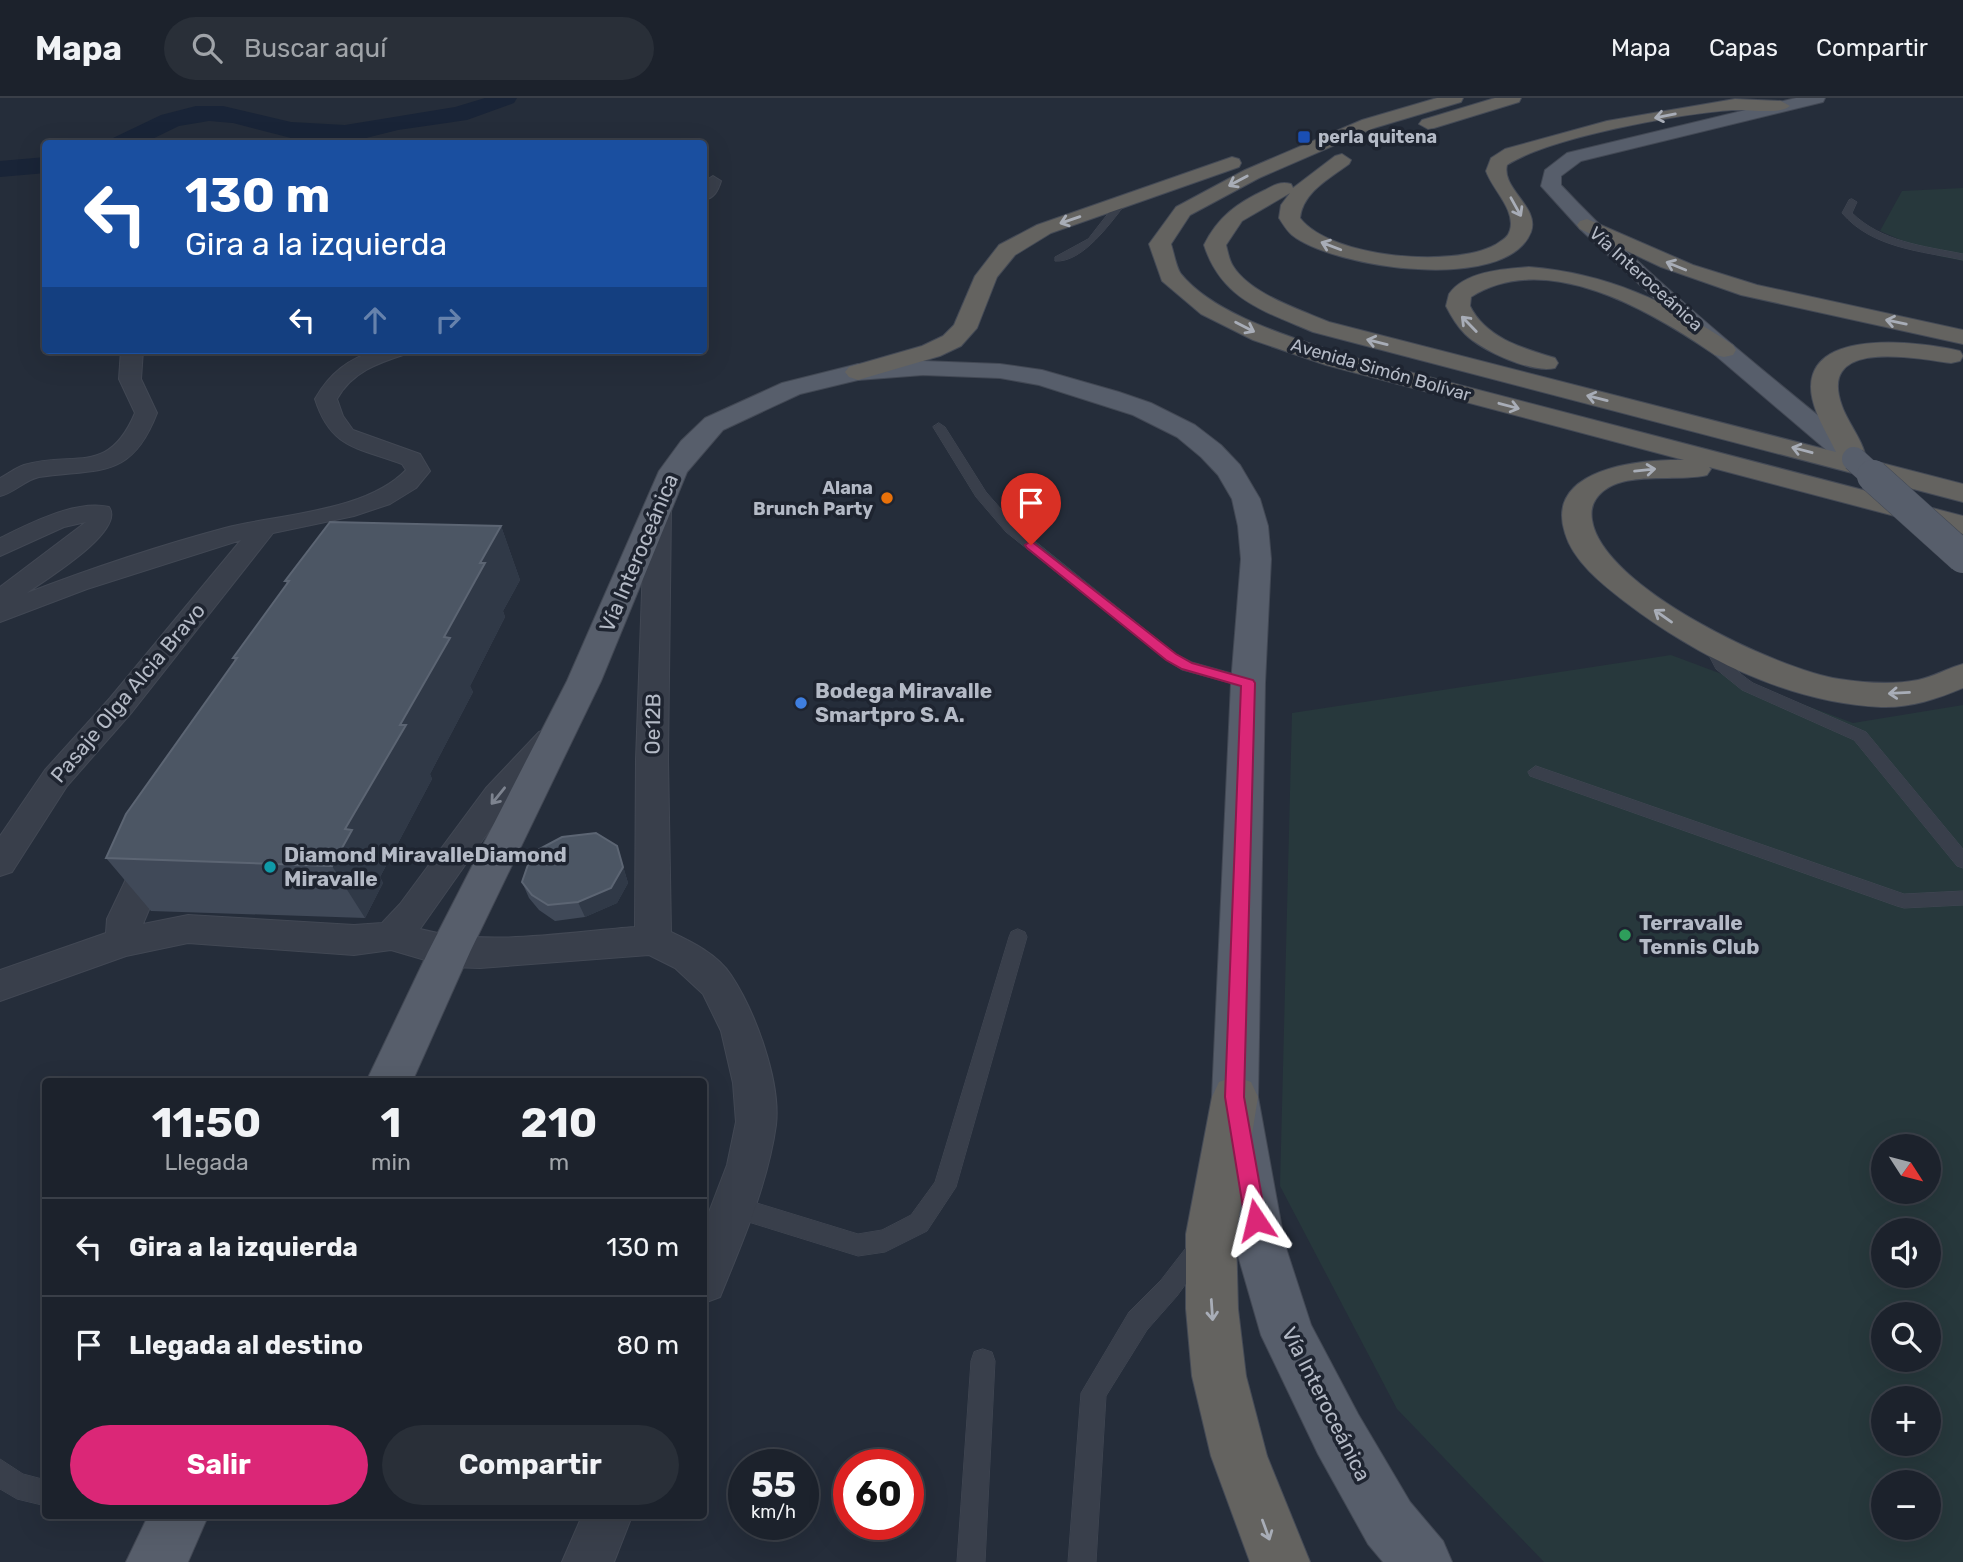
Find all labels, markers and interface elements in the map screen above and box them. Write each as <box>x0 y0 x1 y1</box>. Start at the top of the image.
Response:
search box <box>164 17 654 80</box>
text: Mapa <box>35 29 122 68</box>
icon: search <box>188 29 226 67</box>
text: Buscar aquí <box>244 33 387 64</box>
text: Mapa <box>1611 34 1671 62</box>
text: Capas <box>1709 34 1778 62</box>
text: Compartir <box>1816 34 1928 62</box>
one-way arrow <box>1654 110 1677 124</box>
place label: perla quitena <box>1318 126 1437 148</box>
marker: perla quitena <box>1296 129 1312 145</box>
text: 130 m <box>185 166 330 224</box>
icon: left <box>70 168 161 259</box>
one-way arrow <box>1228 175 1249 189</box>
one-way arrow <box>1510 196 1523 217</box>
one-way arrow <box>1060 215 1082 227</box>
street label: Vía Interoceánica <box>1585 222 1707 336</box>
text: Gira a la izquierda <box>185 225 447 263</box>
one-way arrow <box>1321 238 1343 251</box>
one-way arrow <box>1666 258 1688 271</box>
icon: left <box>283 301 321 339</box>
icon: ahead <box>356 301 394 339</box>
icon: right <box>429 301 467 339</box>
one-way arrow <box>1461 315 1478 332</box>
one-way arrow <box>1885 315 1908 329</box>
one-way arrow <box>1234 321 1255 335</box>
street label: Avenida Simón Bolívar <box>1288 334 1474 406</box>
one-way arrow <box>1366 334 1388 347</box>
one-way arrow <box>1586 391 1609 404</box>
one-way arrow <box>1498 400 1520 413</box>
one-way arrow <box>1791 443 1814 456</box>
one-way arrow <box>1633 464 1656 477</box>
street label: Vía Interoceánica <box>594 470 683 636</box>
pin <box>1001 473 1061 545</box>
place label: Alana Brunch Party <box>753 477 873 520</box>
icon: arrive <box>1012 484 1050 522</box>
marker: Alana Brunch Party <box>879 490 895 506</box>
street label: Pasaje Olga Alcia Bravo <box>45 598 210 788</box>
one-way arrow <box>1654 609 1674 623</box>
place label: Bodega Miravalle Smartpro S. A. <box>815 678 992 727</box>
one-way arrow <box>1887 687 1910 700</box>
street label: Oe12B <box>639 693 666 755</box>
marker: Bodega Miravalle Smartpro S. A. <box>793 695 809 711</box>
one-way arrow <box>490 787 506 805</box>
place label: Diamond MiravalleDiamond Miravalle <box>284 842 567 891</box>
marker: Diamond MiravalleDiamond Miravalle <box>262 859 278 875</box>
place label: Terravalle Tennis Club <box>1639 910 1759 959</box>
marker: Terravalle Tennis Club <box>1617 927 1633 943</box>
text: 11:50 <box>152 1098 261 1148</box>
text: 1 <box>381 1098 401 1148</box>
text: 210 <box>521 1098 597 1148</box>
north arrow <box>1871 1134 1941 1204</box>
map controls <box>1871 1134 1941 1540</box>
text: Llegada <box>164 1148 249 1176</box>
text: min <box>371 1148 411 1176</box>
text: m <box>549 1148 569 1176</box>
position arrow <box>1219 1183 1293 1257</box>
button: sound <box>1871 1218 1941 1288</box>
icon: left <box>70 1228 108 1266</box>
text: Gira a la izquierda <box>129 1232 358 1263</box>
text: 130 m <box>606 1232 679 1263</box>
one-way arrow <box>1206 1298 1219 1321</box>
button: search <box>1871 1302 1941 1372</box>
street label: Vía Interoceánica <box>1277 1323 1376 1485</box>
icon: arrive <box>70 1326 108 1364</box>
text: Llegada al destino <box>129 1330 363 1361</box>
text: 80 m <box>616 1330 679 1361</box>
button: + <box>1871 1386 1941 1456</box>
button: Salir <box>70 1425 368 1505</box>
button: Compartir <box>382 1425 679 1505</box>
speed limit sign: 60 <box>833 1449 924 1540</box>
text: 55 <box>751 1464 796 1506</box>
button: − <box>1871 1470 1941 1540</box>
text: km/h <box>751 1501 796 1523</box>
one-way arrow <box>1261 1518 1273 1540</box>

